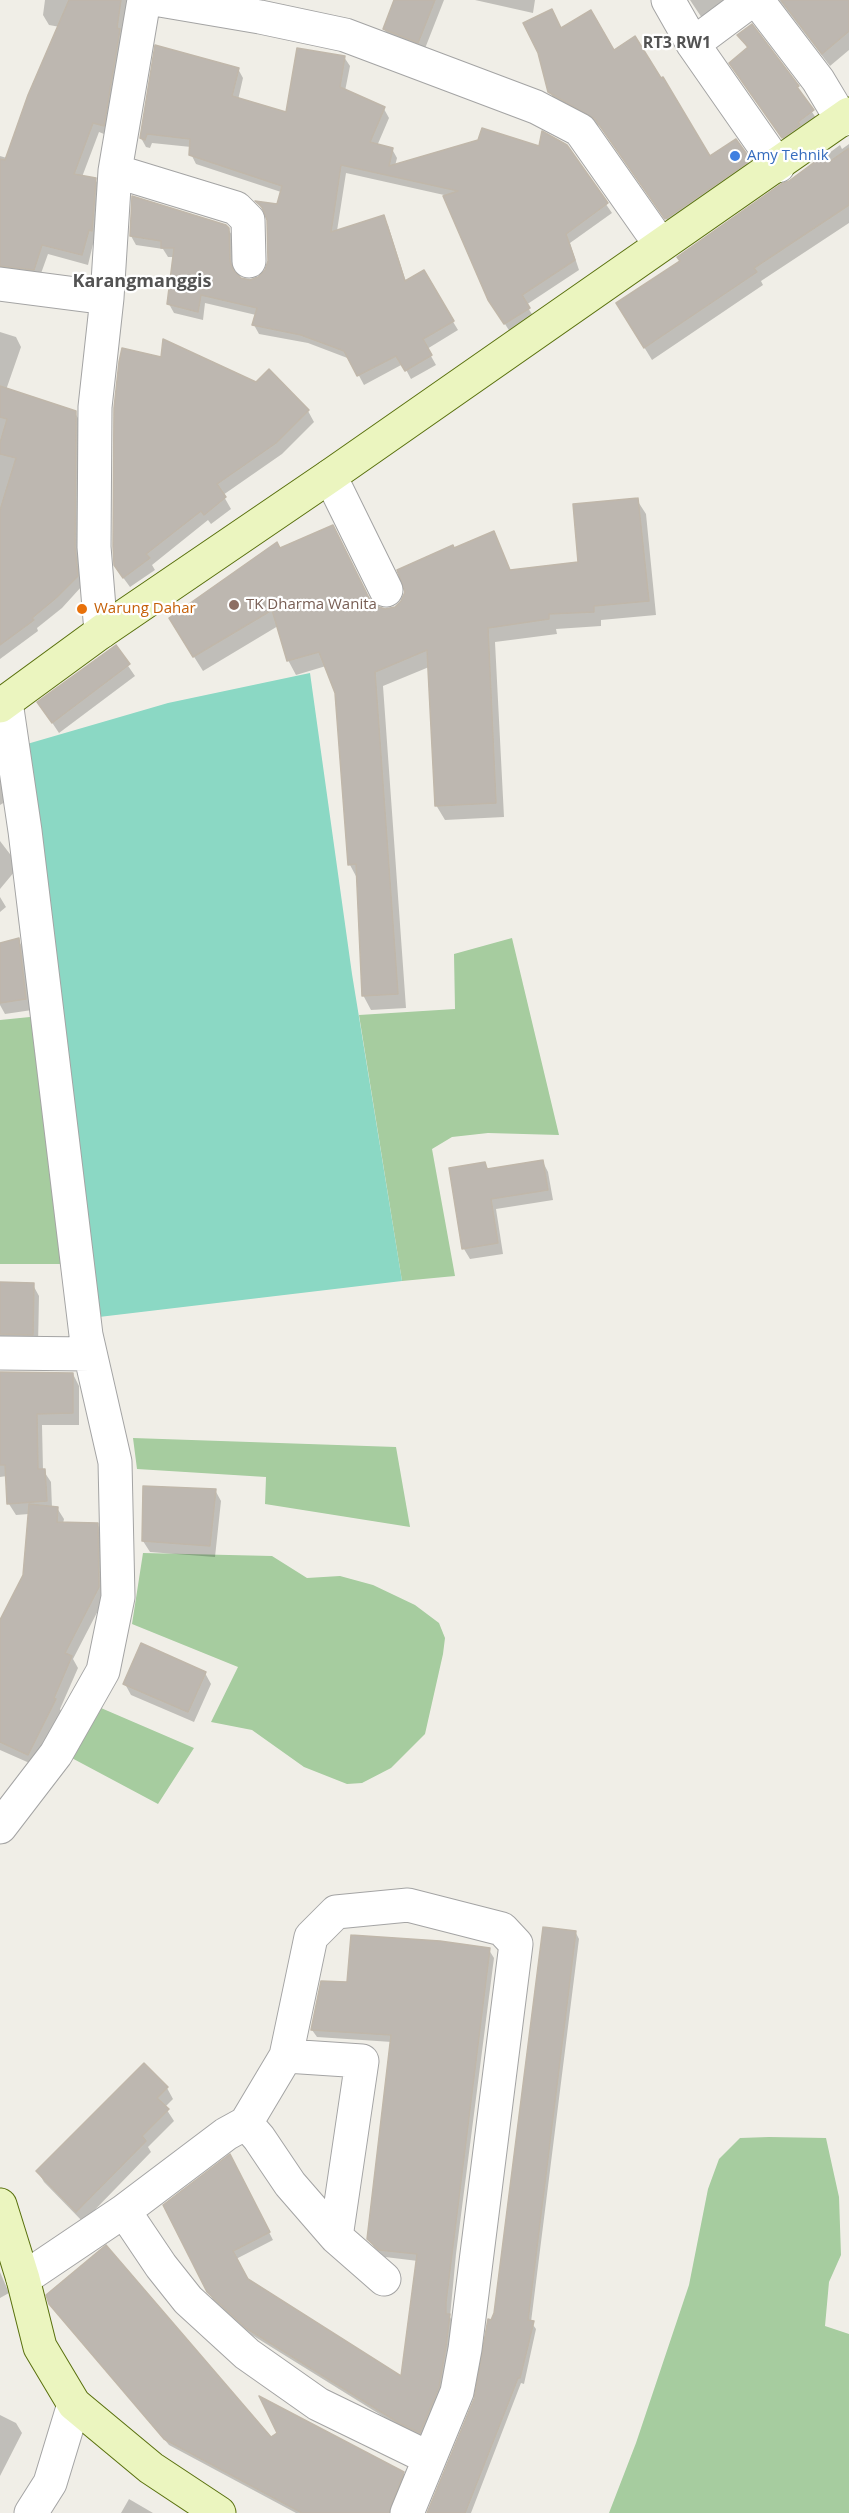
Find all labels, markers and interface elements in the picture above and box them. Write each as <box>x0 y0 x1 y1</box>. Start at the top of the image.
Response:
district label: RT3 RW1 <box>643 33 711 53</box>
place label: Amy Tehnik <box>747 147 829 165</box>
marker: Amy Tehnik <box>728 149 742 163</box>
district label: Karangmanggis <box>72 271 212 293</box>
place label: TK Dharma Wanita <box>246 596 377 614</box>
marker: TK Dharma Wanita <box>227 598 241 612</box>
place label: Warung Dahar <box>94 600 196 618</box>
marker: Warung Dahar <box>75 602 89 616</box>

